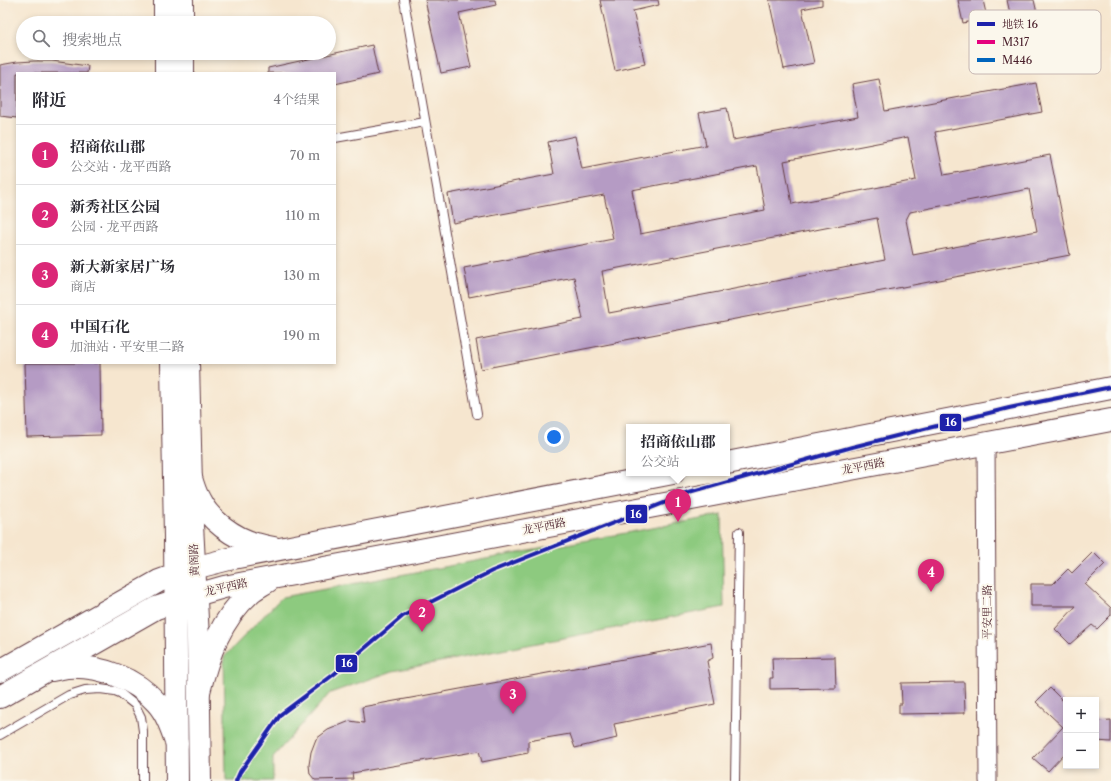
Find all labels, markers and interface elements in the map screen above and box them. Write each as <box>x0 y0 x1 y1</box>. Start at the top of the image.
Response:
legend <box>969 10 1101 74</box>
search box <box>16 16 336 60</box>
text: 地铁 16 <box>1002 17 1039 31</box>
icon: search <box>30 27 52 49</box>
text: 搜索地点 <box>62 30 122 49</box>
text: M317 <box>1002 35 1030 49</box>
text: M446 <box>1002 53 1033 67</box>
text: 附近 <box>32 90 66 110</box>
text: 4个结果 <box>273 91 320 107</box>
text: 招商依山郡 <box>70 137 145 156</box>
text: 1 <box>42 147 48 163</box>
text: 70 m <box>290 147 320 163</box>
text: 公交站 · 龙平西路 <box>70 158 172 174</box>
text: 新秀社区公园 <box>70 197 160 216</box>
text: 2 <box>41 207 49 223</box>
text: 110 m <box>285 207 320 223</box>
text: 公园 · 龙平西路 <box>70 218 159 234</box>
text: 新大新家居广场 <box>70 257 175 276</box>
text: 3 <box>41 267 49 283</box>
text: 130 m <box>284 267 320 283</box>
text: 商店 <box>70 278 96 294</box>
text: 中国石化 <box>70 317 130 336</box>
text: 4 <box>41 327 49 343</box>
text: 190 m <box>283 327 320 343</box>
text: 加油站 · 平安里二路 <box>70 338 185 354</box>
line badge: 16 <box>939 413 962 432</box>
text: 16 <box>945 415 957 429</box>
popup <box>626 424 730 476</box>
your location <box>544 427 564 447</box>
text: 招商依山郡 <box>640 432 716 451</box>
text: 公交站 <box>640 453 680 469</box>
street label: 龙平西路 <box>840 455 886 477</box>
pin: 1 <box>665 489 691 522</box>
line badge: 16 <box>625 504 648 524</box>
text: 16 <box>630 507 642 521</box>
street label: 龙平西路 <box>521 515 567 537</box>
street label: 黄阁路 <box>186 543 202 577</box>
pin: 4 <box>918 559 944 592</box>
street label: 龙平西路 <box>203 575 249 599</box>
street label: 平安里二路 <box>980 585 994 640</box>
pin: 2 <box>409 599 435 632</box>
line badge: 16 <box>335 654 358 673</box>
text: 16 <box>341 656 353 670</box>
pin: 3 <box>500 681 526 714</box>
map controls <box>1063 697 1099 769</box>
button: + <box>1063 697 1099 733</box>
button: − <box>1063 733 1099 769</box>

